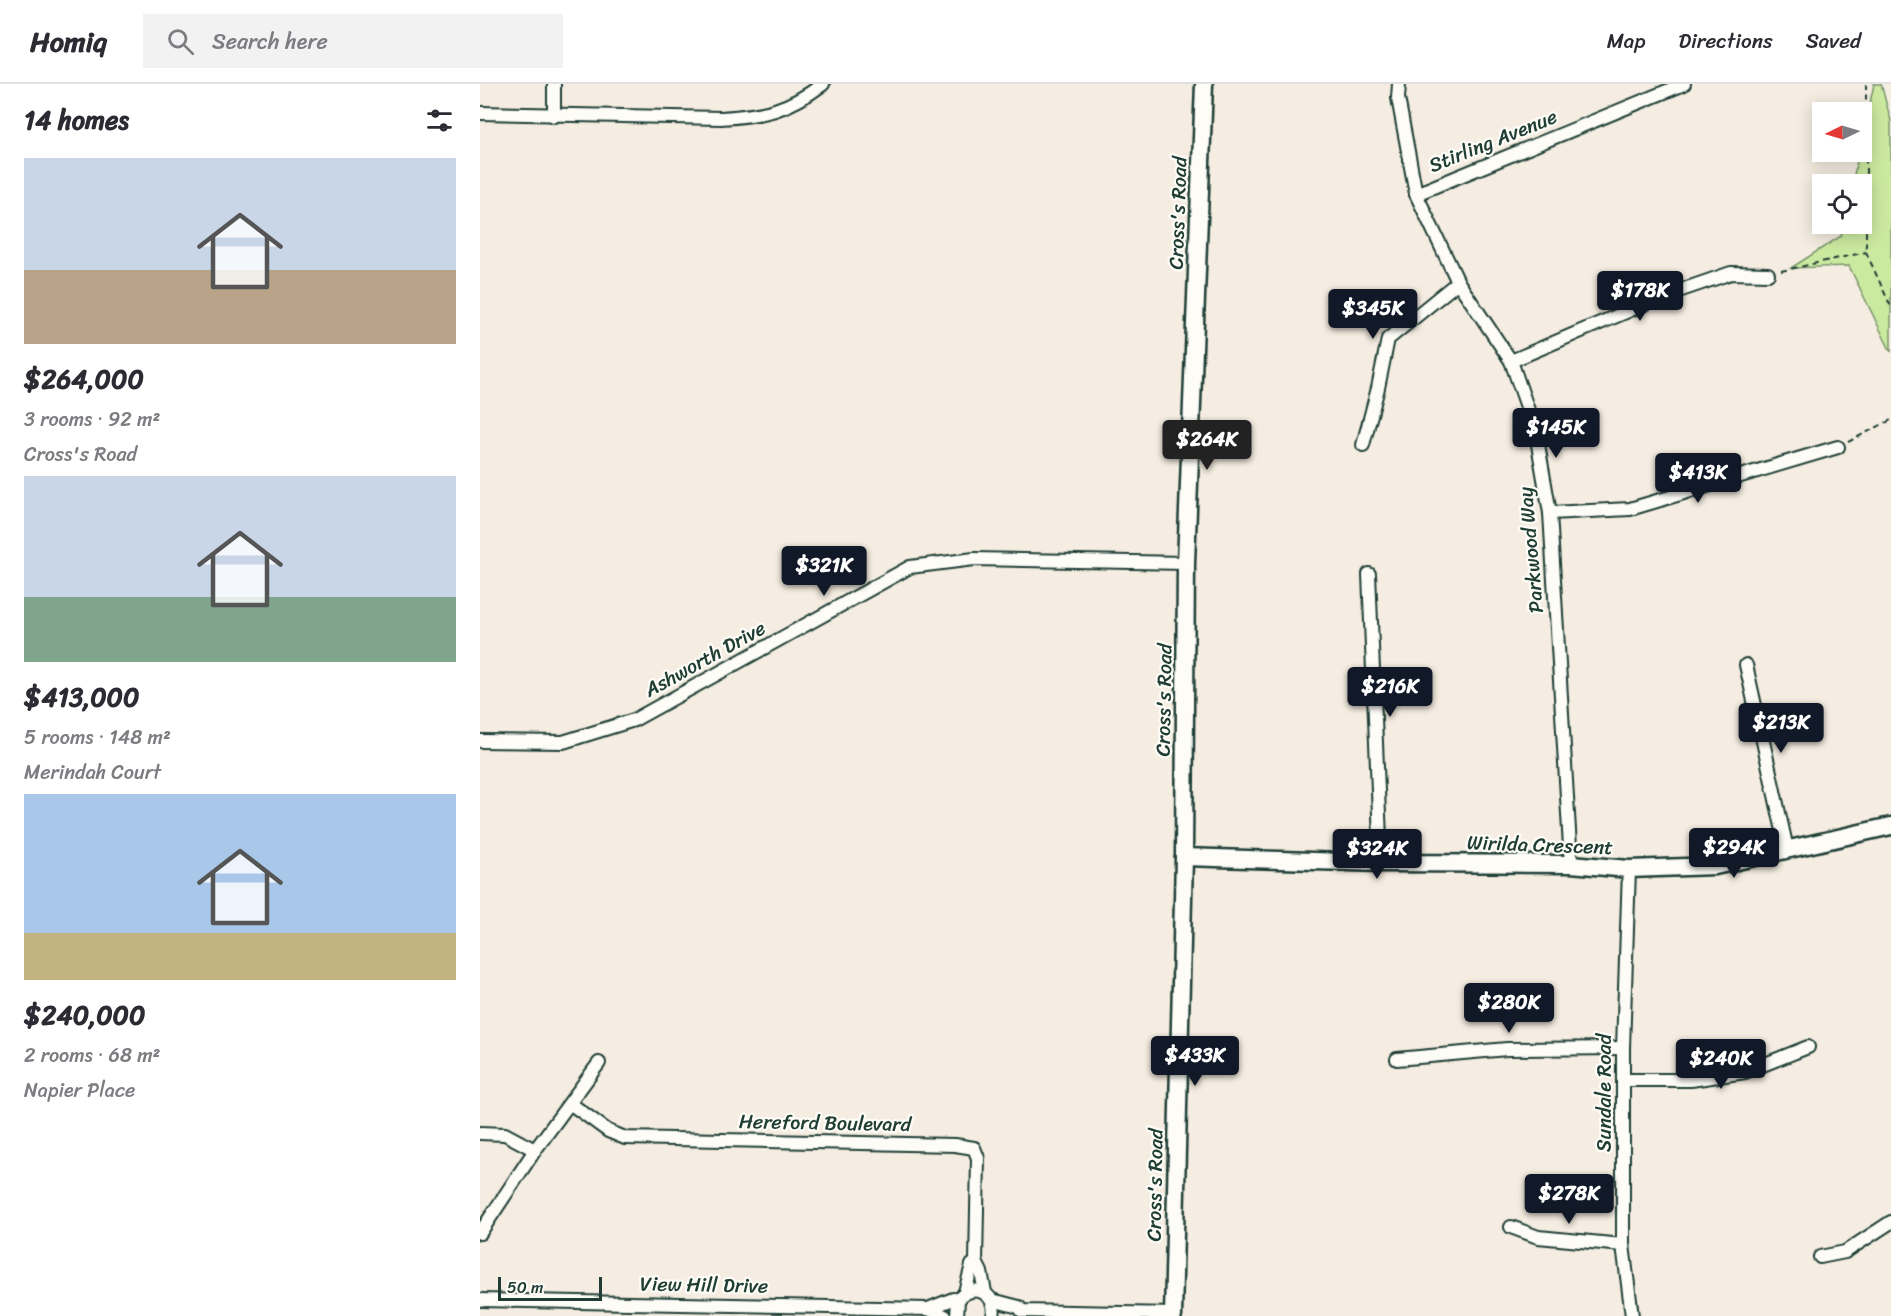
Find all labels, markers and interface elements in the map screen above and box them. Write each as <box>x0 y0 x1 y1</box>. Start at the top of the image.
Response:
search box <box>143 14 563 68</box>
text: Homiq <box>30 17 107 66</box>
text: Search here <box>212 22 328 61</box>
text: Map <box>1607 22 1645 60</box>
text: Directions <box>1678 22 1773 60</box>
text: Saved <box>1806 22 1861 60</box>
icon: search <box>164 25 197 58</box>
text: 14 homes <box>24 97 129 143</box>
street label: Stirling Avenue <box>1423 99 1563 183</box>
north arrow <box>1812 102 1872 162</box>
map controls <box>1812 102 1872 234</box>
icon: filters <box>423 104 456 137</box>
street label: Cross's Road <box>1159 154 1198 270</box>
button: locate <box>1812 174 1872 234</box>
icon: home <box>186 197 294 305</box>
pin: $178K <box>1598 271 1682 322</box>
text: $178K <box>1611 273 1669 308</box>
pin: $345K <box>1331 289 1415 340</box>
text: $345K <box>1342 291 1404 326</box>
text: $264,000 <box>24 356 144 402</box>
text: 3 rooms · 92 m² <box>24 402 160 437</box>
pin: $145K <box>1514 408 1598 459</box>
text: $145K <box>1527 410 1585 445</box>
pin: $264K <box>1165 420 1249 471</box>
text: $264K <box>1176 422 1238 457</box>
text: Cross's Road <box>24 437 137 472</box>
pin: $413K <box>1656 453 1740 504</box>
text: $413K <box>1669 455 1727 490</box>
street label: Parkwood Way <box>1508 485 1554 615</box>
icon: home <box>186 515 294 623</box>
pin: $321K <box>782 546 866 597</box>
text: $321K <box>796 548 852 583</box>
street label: Ashworth Drive <box>637 611 772 707</box>
street label: Cross's Road <box>1146 642 1183 757</box>
pin: $216K <box>1348 667 1432 718</box>
text: $216K <box>1361 669 1419 704</box>
text: $413,000 <box>24 674 139 720</box>
pin: $213K <box>1739 703 1823 754</box>
text: $213K <box>1753 705 1809 740</box>
text: 5 rooms · 148 m² <box>24 720 171 755</box>
text: Merindah Court <box>24 755 161 790</box>
street label: Wirilda Crescent <box>1466 825 1614 865</box>
pin: $294K <box>1692 828 1776 879</box>
pin: $324K <box>1335 829 1419 880</box>
text: $294K <box>1703 830 1765 865</box>
text: $324K <box>1347 831 1407 866</box>
icon: home <box>186 833 294 941</box>
pin: $280K <box>1467 983 1551 1034</box>
text: $280K <box>1478 985 1540 1020</box>
text: $240,000 <box>24 992 145 1038</box>
street label: Sundale Road <box>1587 1033 1622 1152</box>
pin: $433K <box>1153 1036 1237 1087</box>
text: 2 rooms · 68 m² <box>24 1038 160 1073</box>
text: $433K <box>1165 1038 1225 1073</box>
pin: $240K <box>1679 1039 1763 1090</box>
text: $240K <box>1690 1041 1752 1076</box>
text: Napier Place <box>24 1073 135 1108</box>
street label: Hereford Boulevard <box>739 1104 913 1142</box>
street label: Cross's Road <box>1137 1127 1174 1242</box>
pin: $278K <box>1527 1174 1611 1225</box>
text: $278K <box>1539 1176 1599 1211</box>
street label: View Hill Drive <box>640 1266 768 1304</box>
text: 50 m <box>507 1273 543 1302</box>
scale bar <box>498 1274 602 1302</box>

